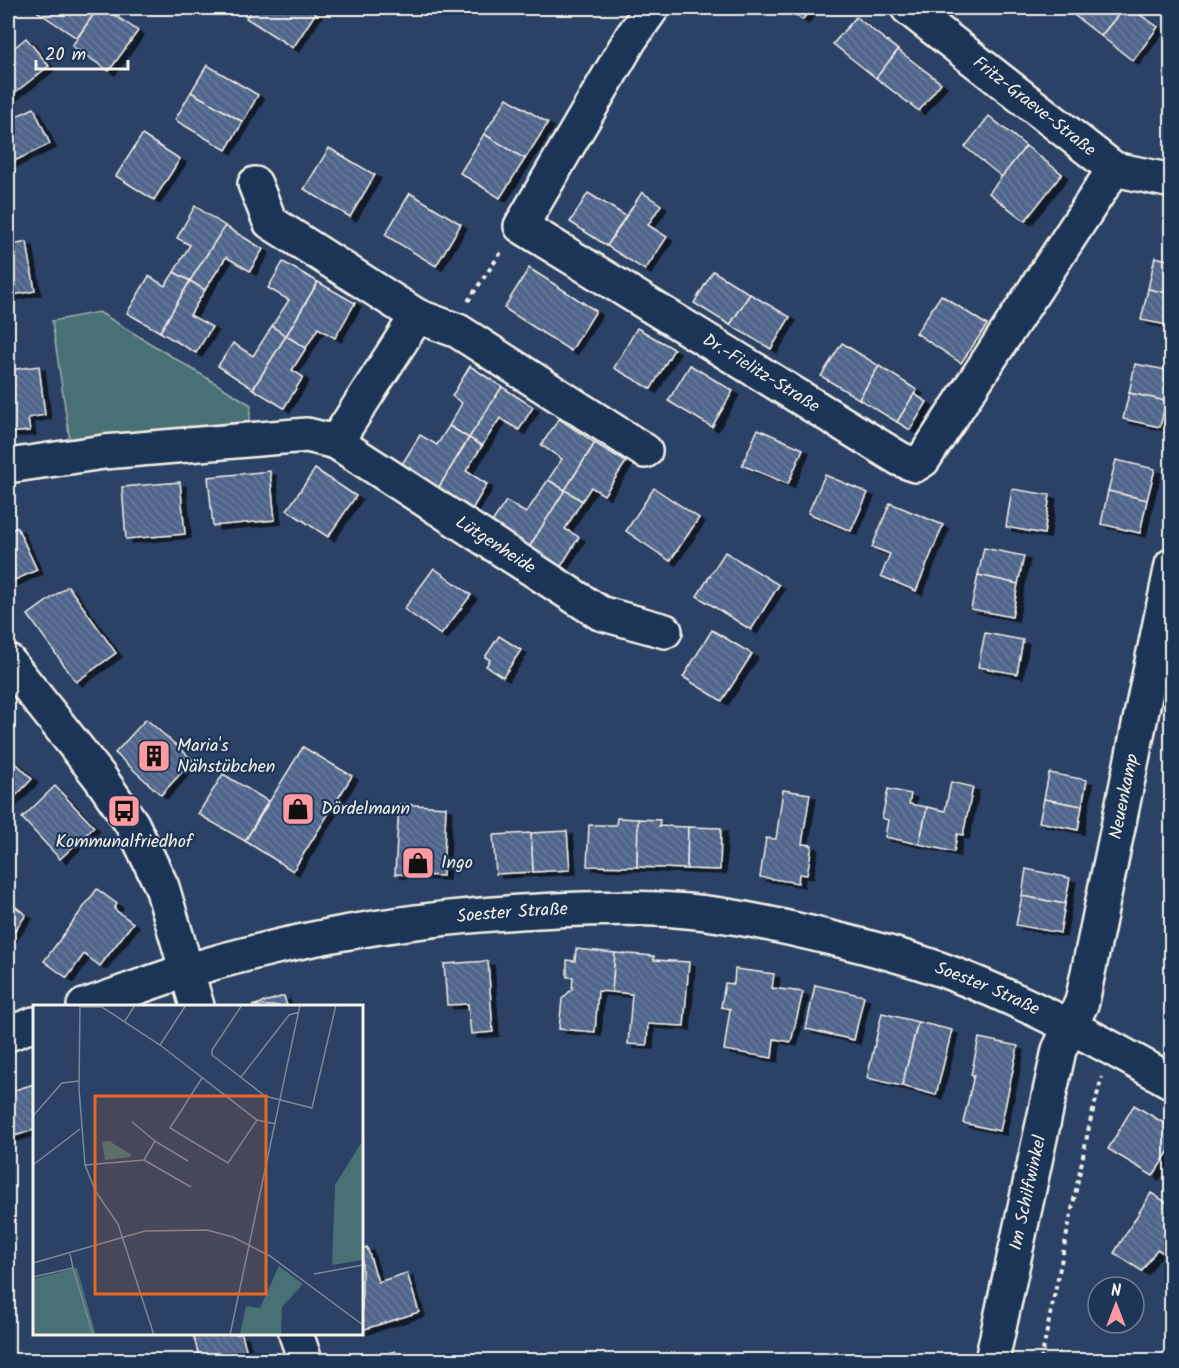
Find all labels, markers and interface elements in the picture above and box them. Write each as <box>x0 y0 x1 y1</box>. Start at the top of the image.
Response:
scale bar <box>36 33 128 71</box>
text: 20 m <box>45 41 86 70</box>
street label: Fritz-Graeve-Straße <box>966 49 1102 164</box>
street label: Dr.-Fielitz-Straße <box>696 326 825 421</box>
street label: Lütgenheide <box>449 508 541 582</box>
place label: Maria's Nähstübchen <box>177 732 275 782</box>
building icon: Maria's Nähstübchen <box>136 738 172 774</box>
street label: Neuenkamp <box>1101 751 1147 842</box>
shop icon: Dördelmann <box>280 791 316 827</box>
bus stop icon: Kommunalfriedhof <box>106 793 142 829</box>
place label: Dördelmann <box>321 795 410 824</box>
place label: Kommunalfriedhof <box>55 828 195 857</box>
shop icon: Ingo <box>400 845 436 881</box>
place label: Ingo <box>441 849 473 878</box>
street label: Soester Straße <box>455 895 569 932</box>
street label: Soester Straße <box>931 954 1044 1024</box>
inset map <box>33 1005 363 1335</box>
street label: Im Schilfwinkel <box>1002 1132 1055 1253</box>
north arrow <box>1086 1275 1146 1335</box>
text: N <box>1111 1279 1121 1304</box>

